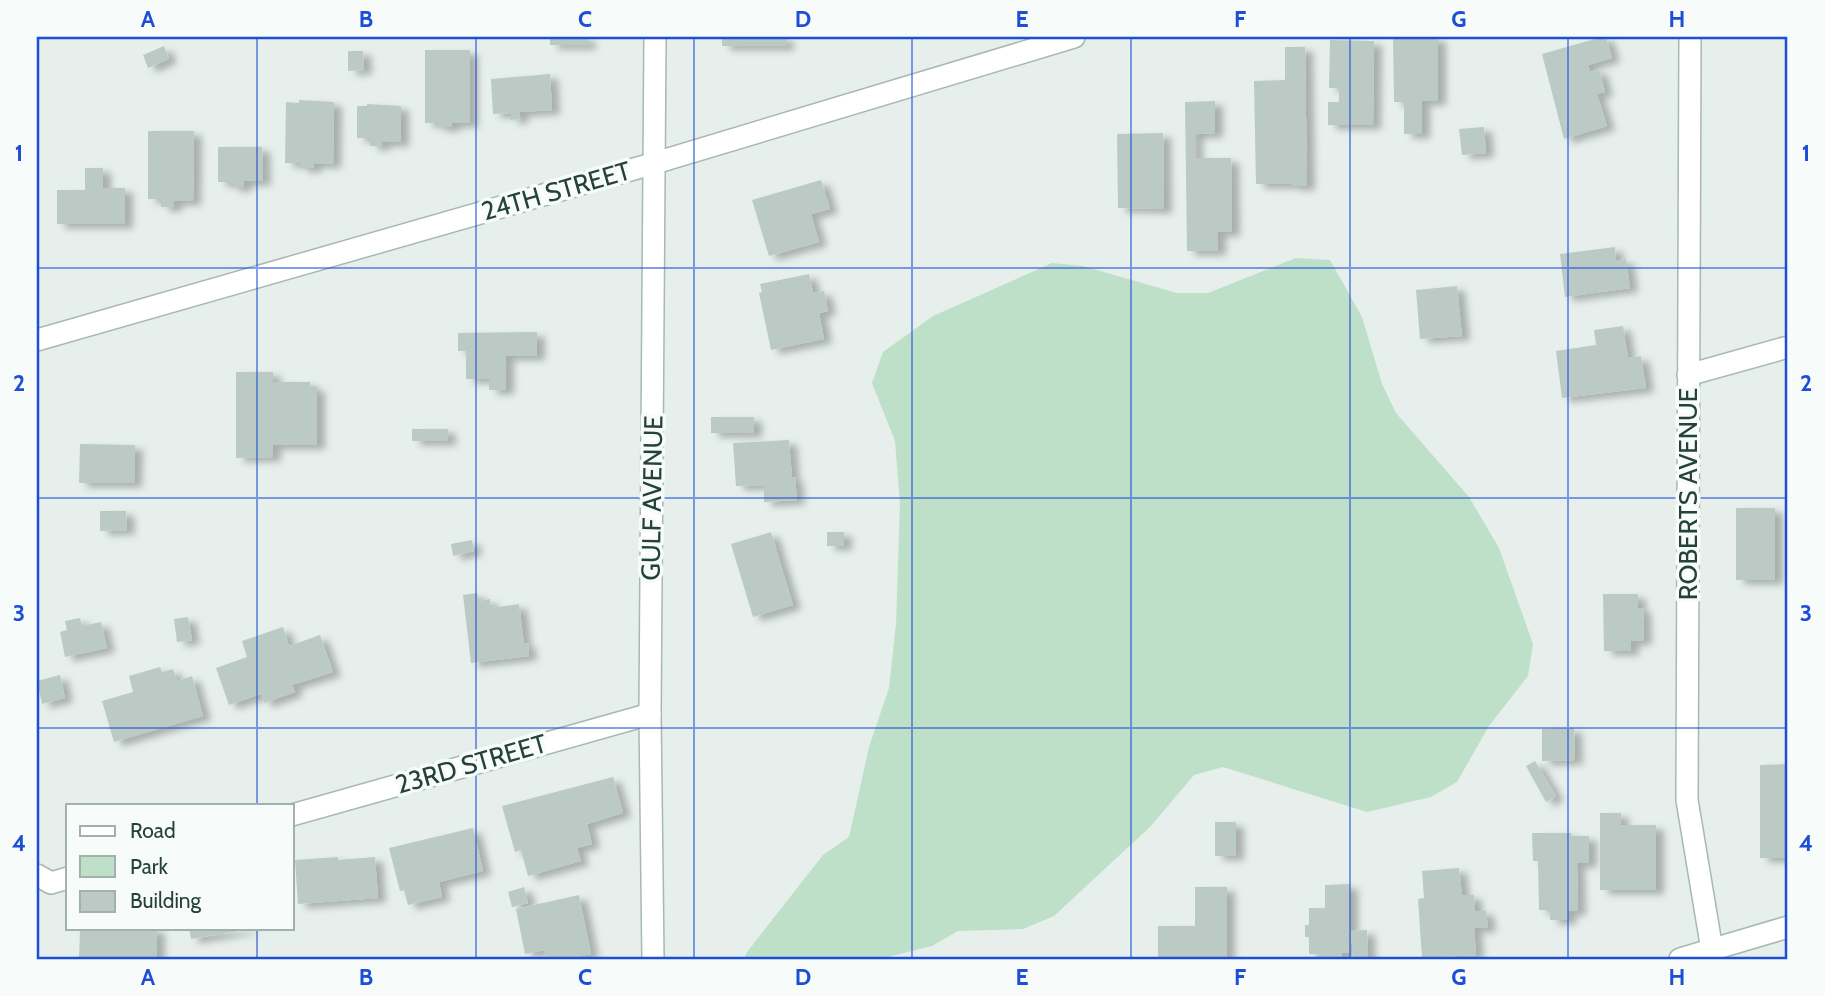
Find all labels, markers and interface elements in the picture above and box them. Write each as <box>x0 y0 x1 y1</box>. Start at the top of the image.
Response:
text: A <box>141 5 156 33</box>
text: B <box>359 5 373 33</box>
text: C <box>578 5 592 33</box>
text: D <box>795 5 811 33</box>
text: E <box>1015 5 1029 33</box>
text: F <box>1234 5 1246 33</box>
text: G <box>1451 5 1467 33</box>
text: H <box>1669 5 1685 33</box>
text: 1 <box>15 139 23 167</box>
text: 1 <box>1802 139 1810 167</box>
street label: 24TH STREET <box>478 154 634 228</box>
text: 2 <box>13 369 25 397</box>
text: 2 <box>1800 369 1812 397</box>
street label: ROBERTS AVENUE <box>1672 388 1704 600</box>
street label: GULF AVENUE <box>635 415 669 581</box>
text: 3 <box>13 599 25 627</box>
text: 3 <box>1800 599 1812 627</box>
street label: 23RD STREET <box>392 727 550 801</box>
legend <box>66 804 294 930</box>
text: Road <box>130 818 176 843</box>
text: 4 <box>12 829 26 857</box>
text: 4 <box>1799 829 1813 857</box>
text: Park <box>130 854 168 879</box>
text: Building <box>130 888 202 913</box>
text: A <box>141 963 156 991</box>
text: B <box>359 963 373 991</box>
text: C <box>578 963 592 991</box>
text: D <box>795 963 811 991</box>
text: E <box>1015 963 1029 991</box>
text: F <box>1234 963 1246 991</box>
text: G <box>1451 963 1467 991</box>
text: H <box>1669 963 1685 991</box>

